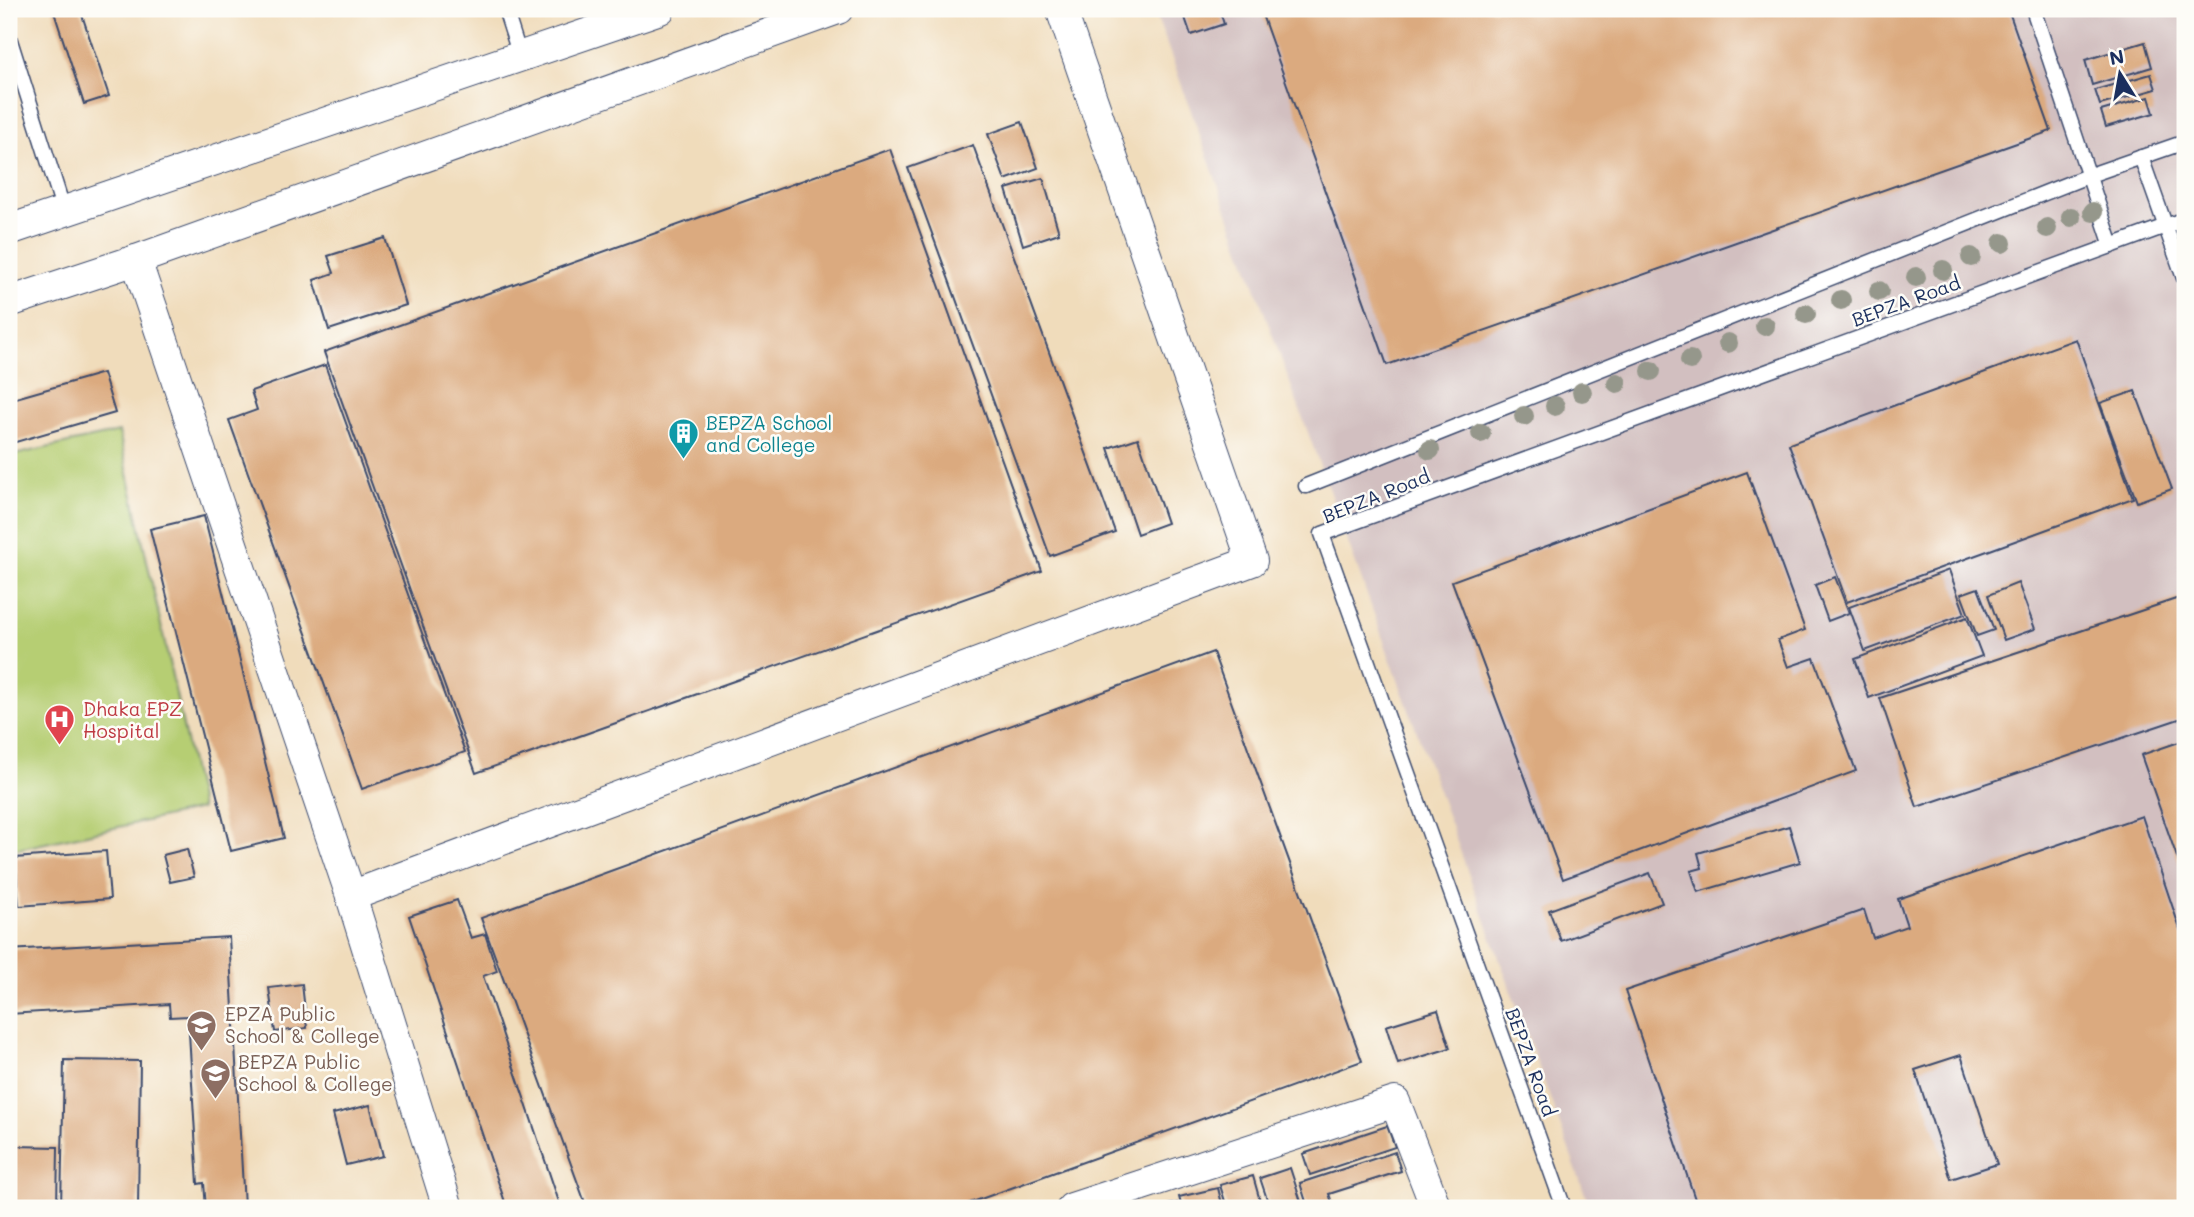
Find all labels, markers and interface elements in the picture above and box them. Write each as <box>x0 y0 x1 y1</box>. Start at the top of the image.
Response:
north arrow <box>2086 38 2156 108</box>
text: N <box>2107 43 2126 70</box>
street label: BEPZA Road <box>1848 269 1963 332</box>
place label: BEPZA School and College <box>706 410 832 457</box>
building icon: BEPZA School and College <box>666 417 700 461</box>
street label: BEPZA Road <box>1318 463 1433 528</box>
place label: Dhaka EPZ Hospital <box>83 696 182 743</box>
hospital icon: Dhaka EPZ Hospital <box>43 703 77 747</box>
place label: EPZA Public School & College <box>225 1001 380 1048</box>
street label: BEPZA Road <box>1500 1004 1563 1119</box>
school or university icon: EPZA Public School & College <box>185 1008 219 1052</box>
place label: BEPZA Public School & College <box>238 1049 393 1096</box>
school or university icon: BEPZA Public School & College <box>198 1056 232 1100</box>

